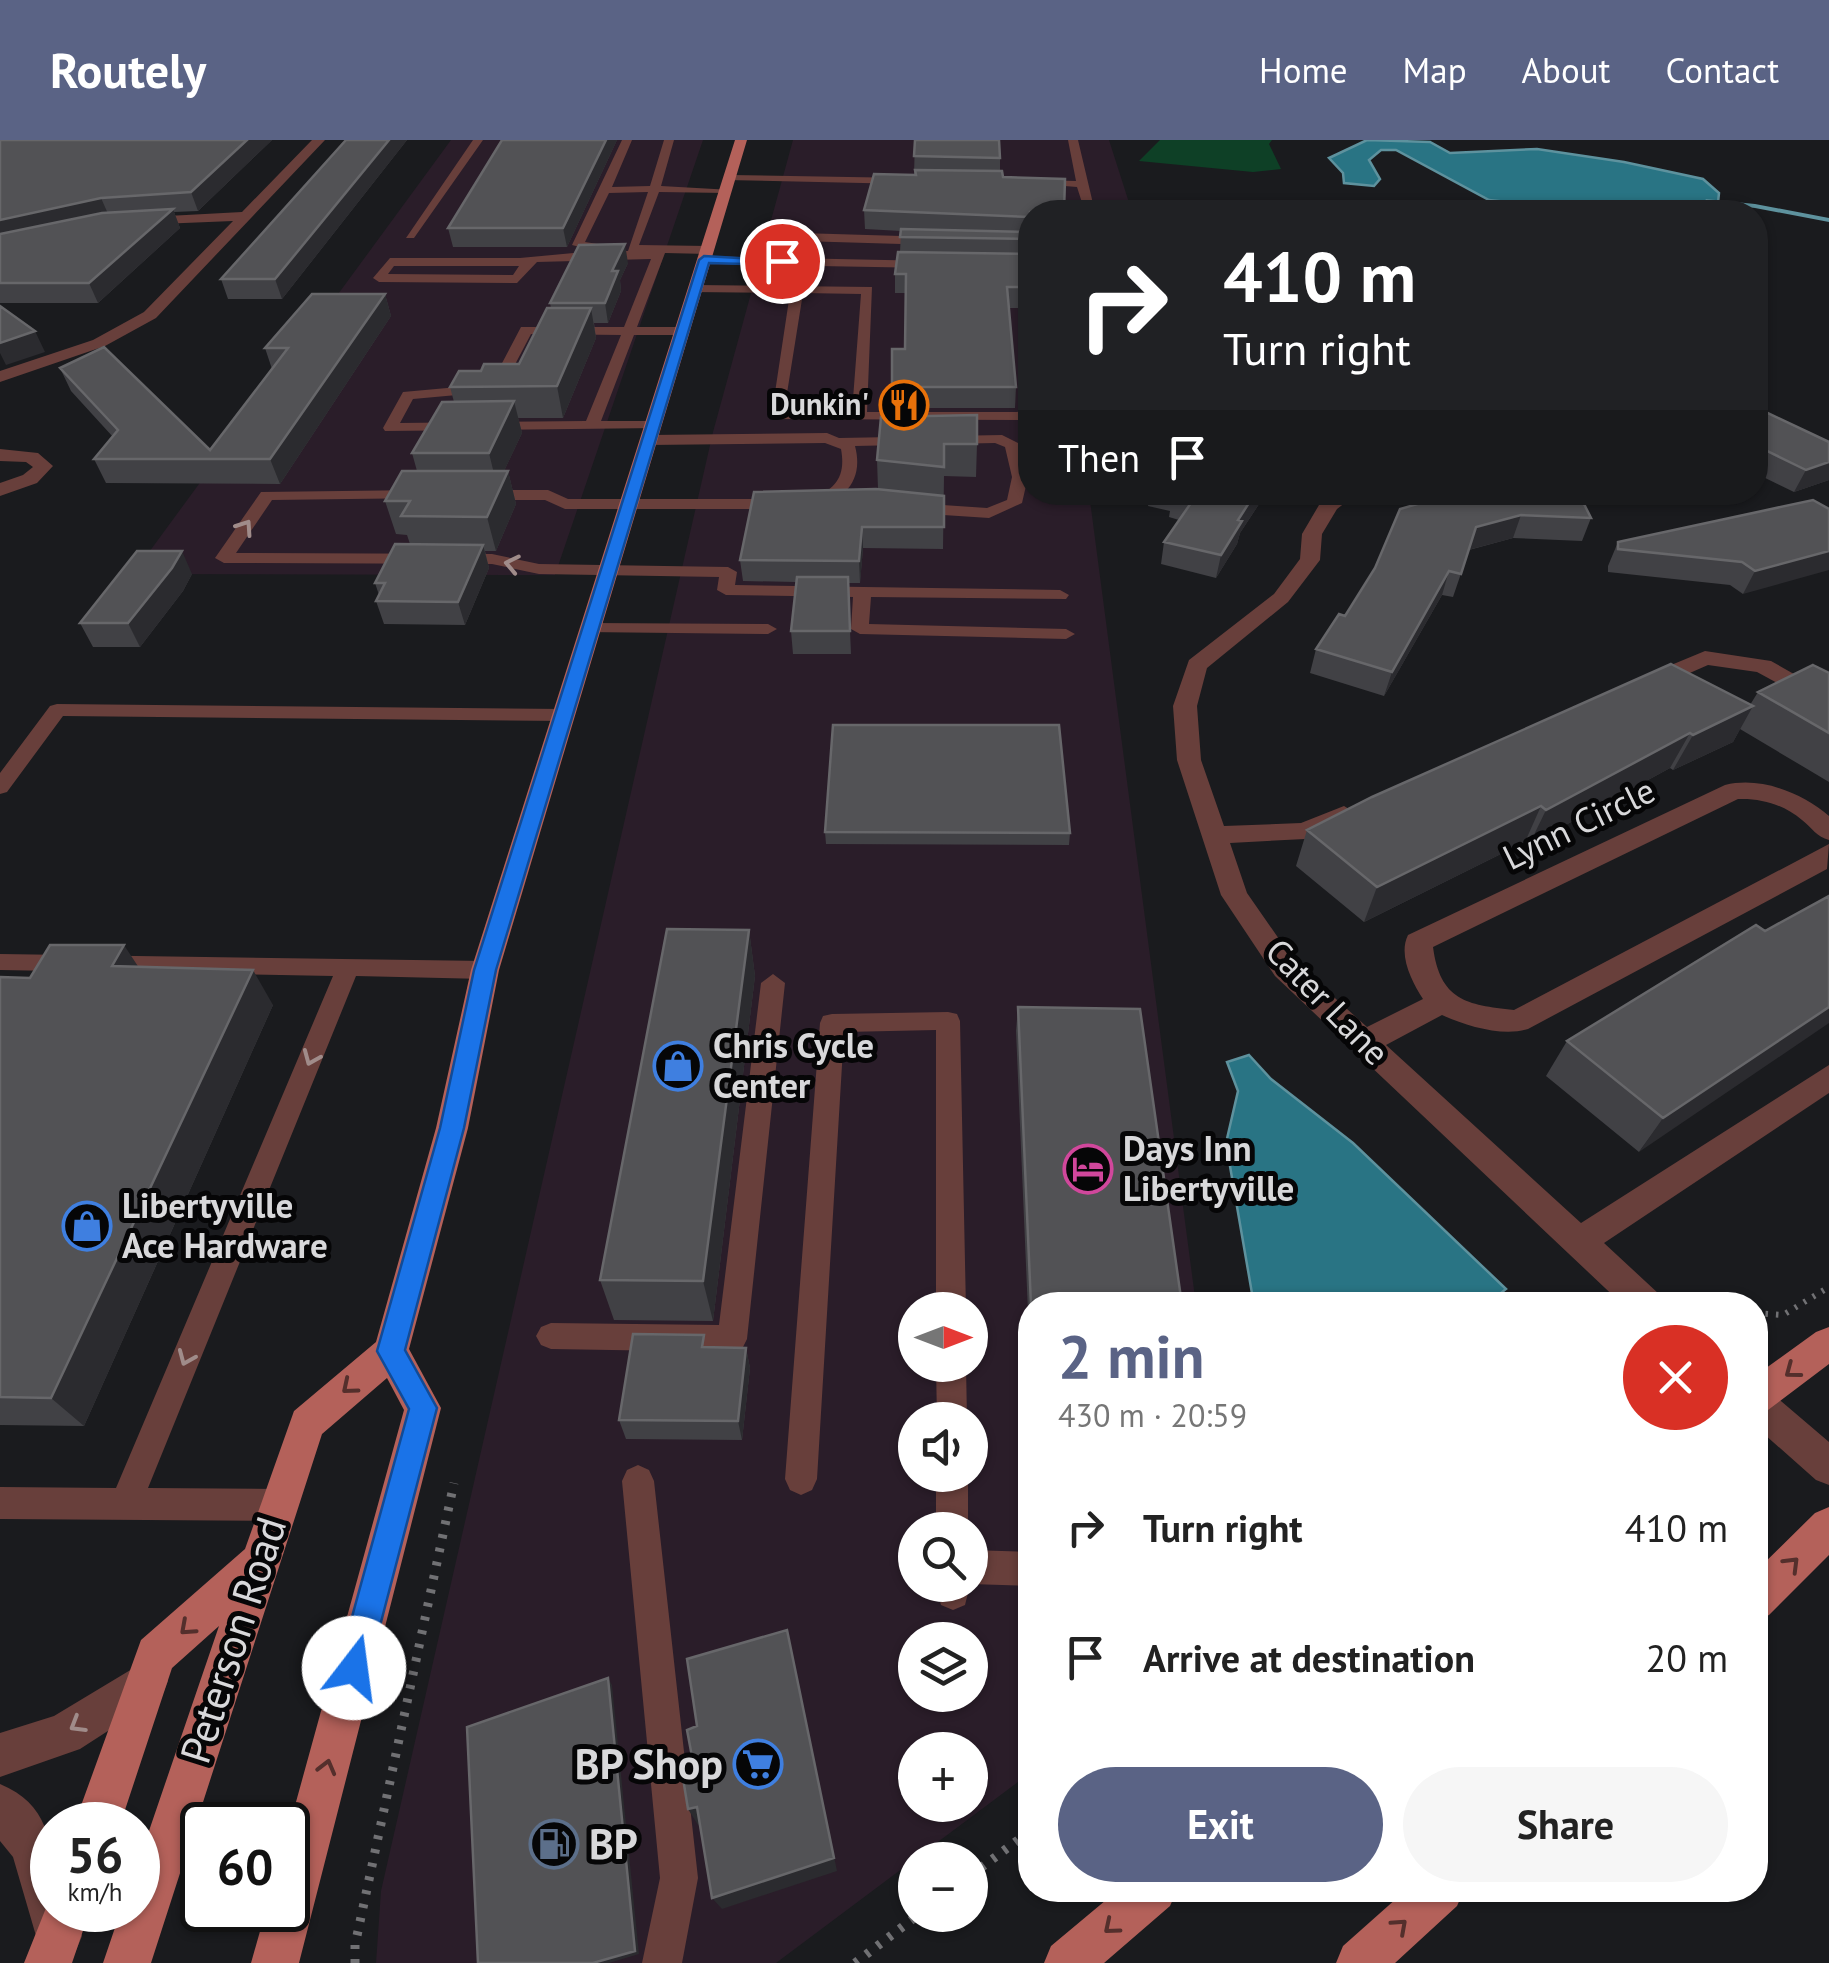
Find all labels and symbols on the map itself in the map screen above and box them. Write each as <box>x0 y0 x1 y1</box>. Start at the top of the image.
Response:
pin <box>740 219 825 304</box>
restaurant icon: Dunkin' <box>878 379 930 431</box>
place label: Dunkin' <box>770 384 869 423</box>
one-way arrow <box>232 520 251 538</box>
one-way arrow <box>504 554 521 575</box>
street label: Lynn Circle <box>1495 767 1662 880</box>
street label: Cater Lane <box>1256 928 1399 1074</box>
place label: Chris Cycle Center <box>713 1022 874 1108</box>
shop icon: Chris Cycle Center <box>652 1040 704 1092</box>
one-way arrow <box>302 1048 322 1066</box>
place label: Days Inn Libertyville <box>1123 1125 1294 1211</box>
hotel icon: Days Inn Libertyville <box>1062 1143 1114 1195</box>
place label: Libertyville Ace Hardware <box>122 1182 328 1268</box>
shop icon: Libertyville Ace Hardware <box>61 1200 113 1252</box>
north arrow <box>898 1292 988 1382</box>
one-way arrow <box>178 1348 198 1366</box>
one-way arrow <box>1785 1359 1803 1376</box>
one-way arrow <box>342 1375 360 1393</box>
street label: Peterson Road <box>167 1510 298 1770</box>
one-way arrow <box>1780 1557 1798 1575</box>
one-way arrow <box>180 1616 199 1634</box>
position arrow <box>302 1616 406 1720</box>
one-way arrow <box>70 1713 88 1732</box>
place label: BP Shop <box>575 1736 723 1791</box>
supermarket icon: BP Shop <box>732 1738 784 1790</box>
one-way arrow <box>316 1759 337 1776</box>
speed limit sign: 60 <box>180 1802 310 1932</box>
place label: BP <box>589 1816 638 1871</box>
fuel station icon: BP <box>528 1818 580 1870</box>
one-way arrow <box>1104 1915 1123 1933</box>
one-way arrow <box>1388 1920 1407 1938</box>

